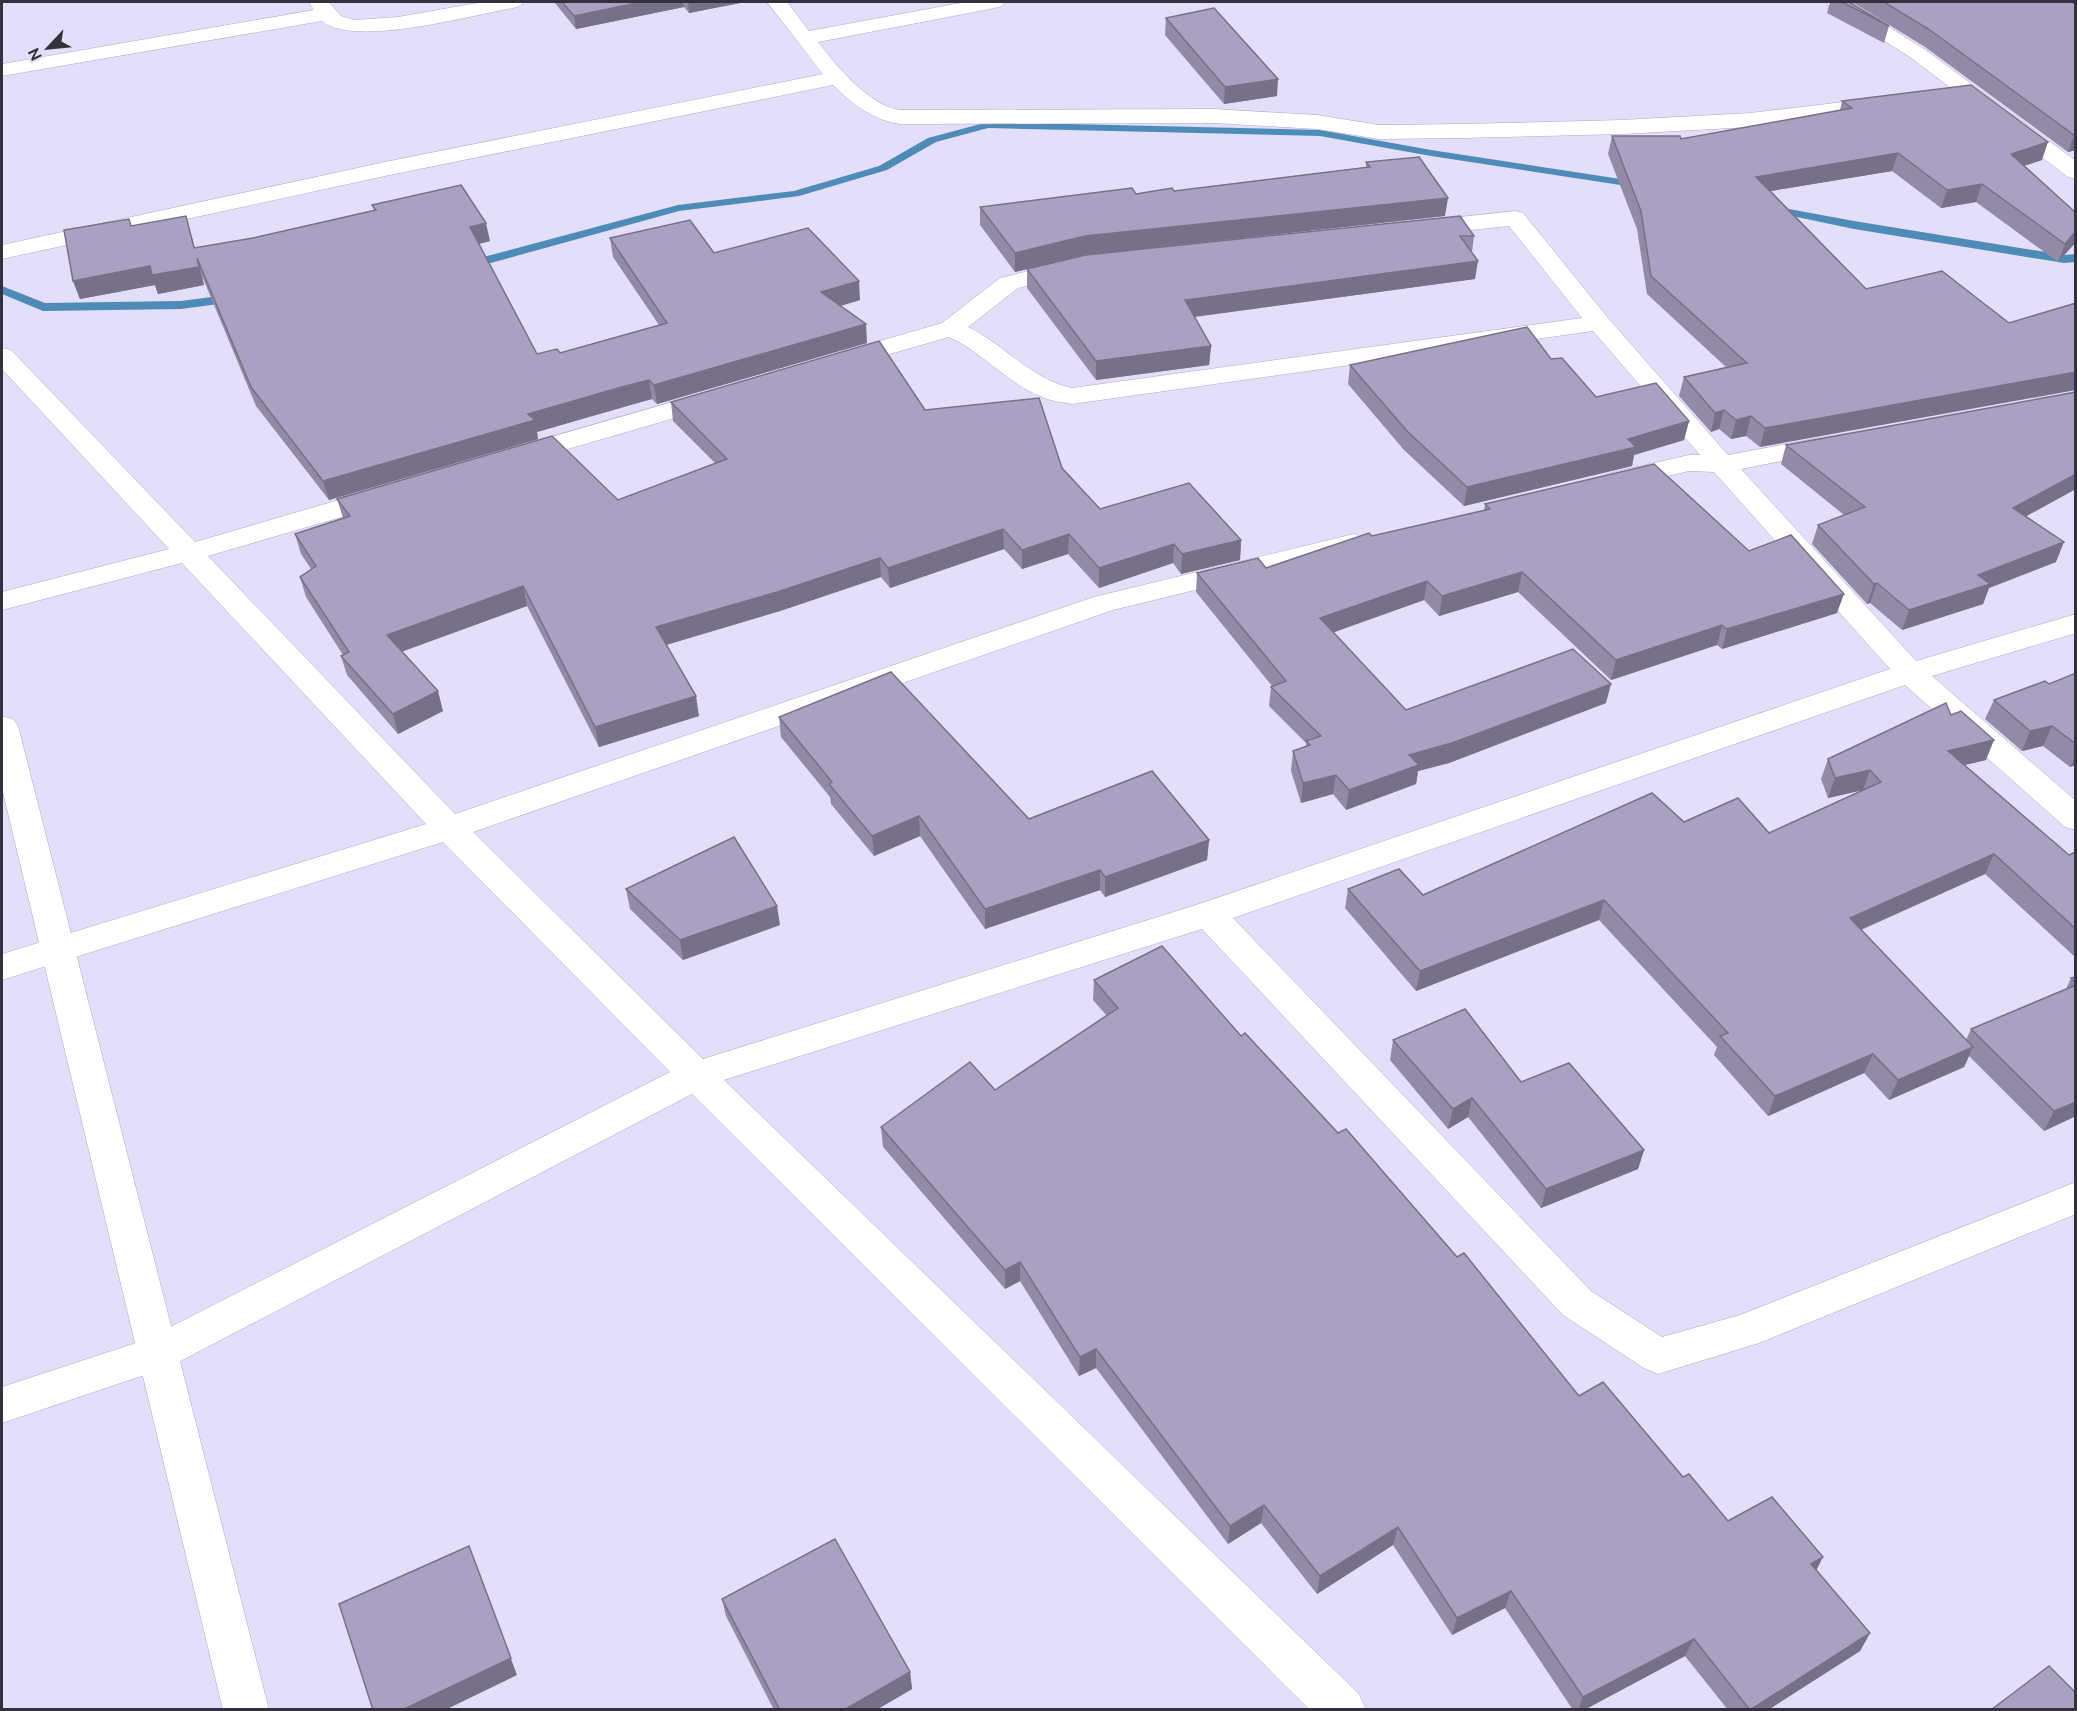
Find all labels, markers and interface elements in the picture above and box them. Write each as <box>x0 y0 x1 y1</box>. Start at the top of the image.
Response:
north arrow <box>18 18 78 78</box>
text: N <box>24 45 45 64</box>

